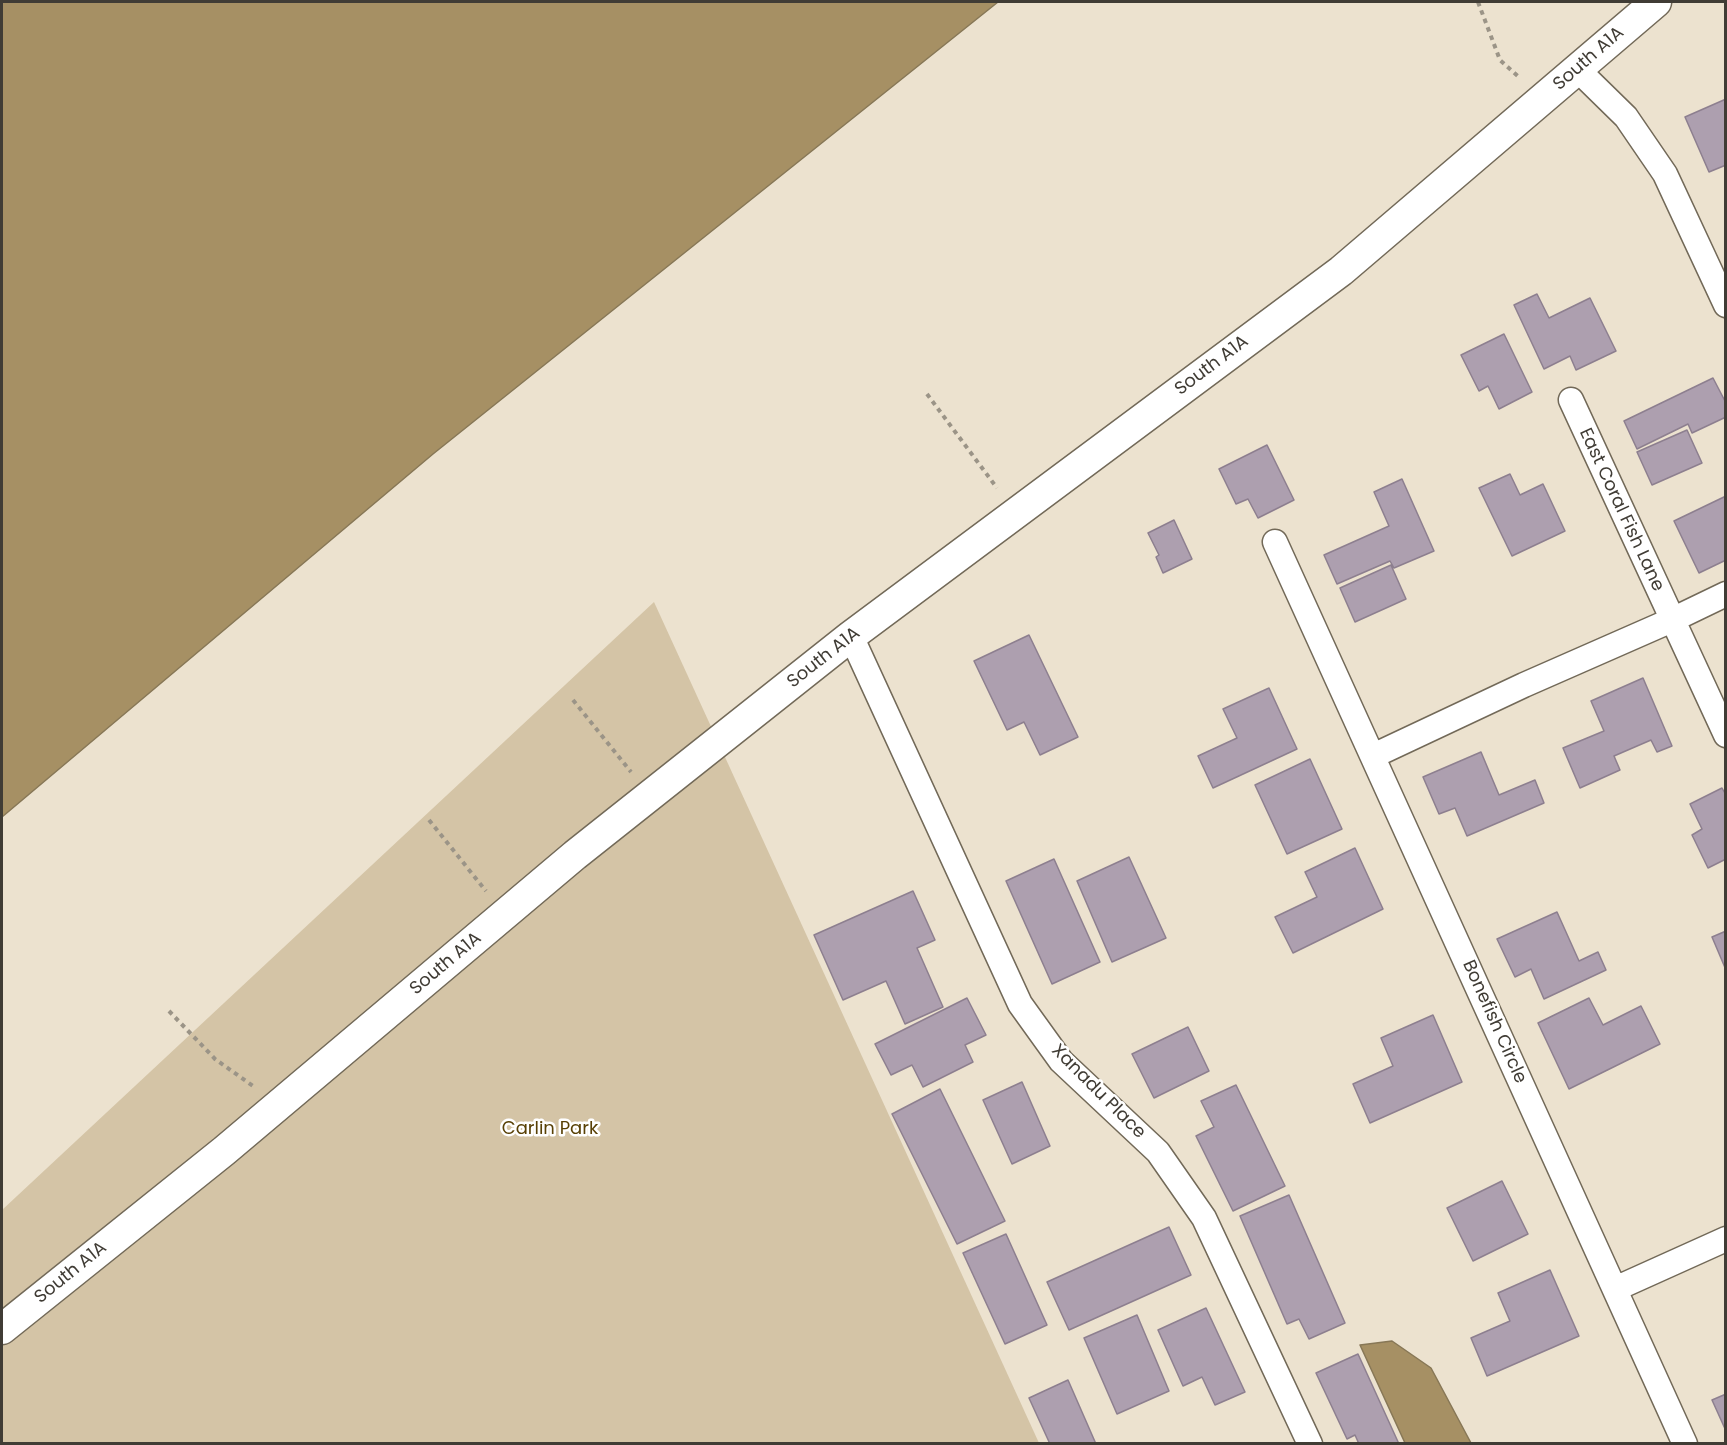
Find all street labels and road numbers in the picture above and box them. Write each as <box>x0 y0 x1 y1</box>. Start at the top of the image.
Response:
street label: South A1A <box>1549 22 1629 96</box>
street label: South A1A <box>1171 331 1253 401</box>
street label: East Coral Fish Lane <box>1574 425 1668 595</box>
street label: South A1A <box>783 623 865 693</box>
street label: South A1A <box>406 928 486 1000</box>
street label: Bonefish Circle <box>1457 957 1531 1087</box>
street label: Xanadu Place <box>1046 1040 1150 1144</box>
street label: South A1A <box>31 1237 111 1309</box>

